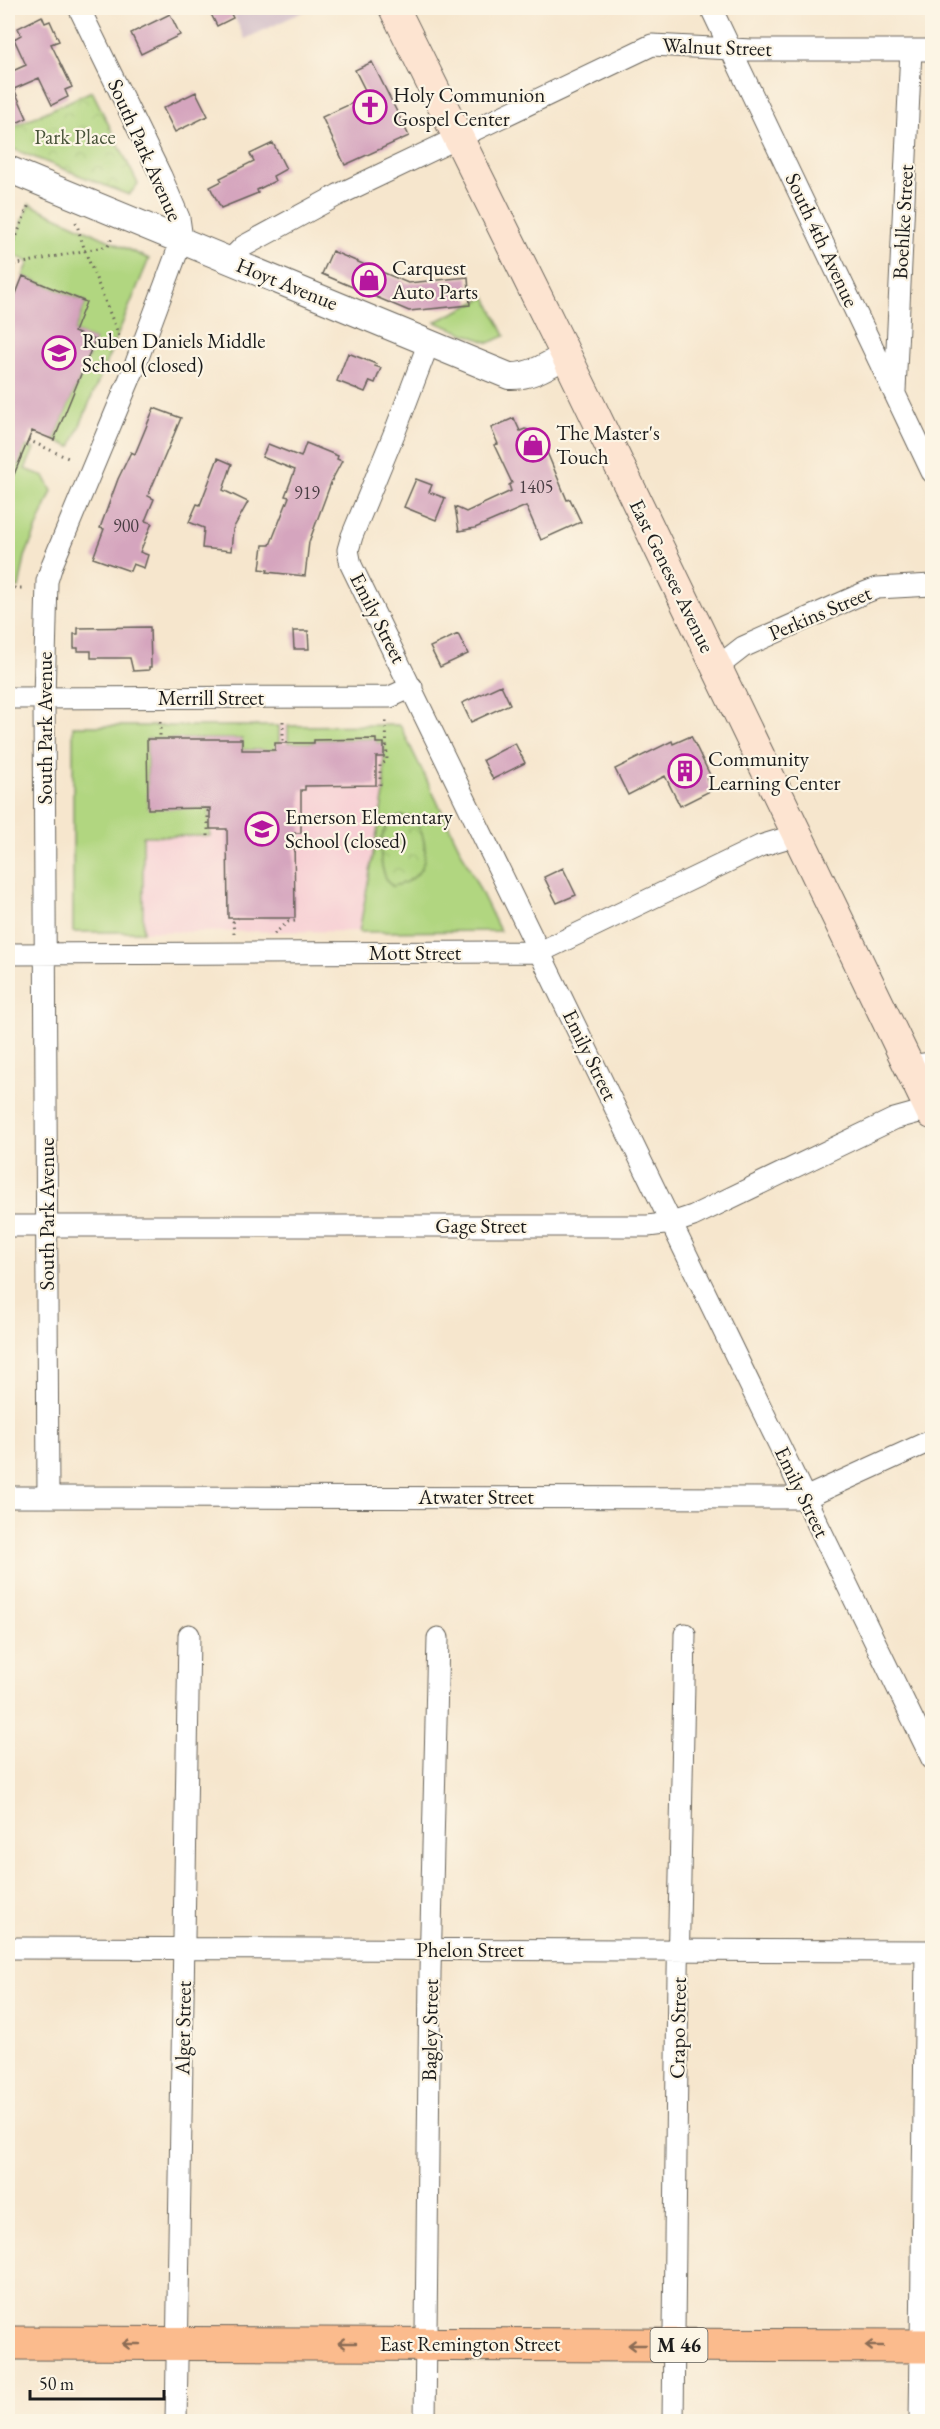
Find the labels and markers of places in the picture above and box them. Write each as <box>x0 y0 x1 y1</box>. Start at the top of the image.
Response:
place label: Holy Communion Gospel Center <box>393 81 545 132</box>
church icon: Holy Communion Gospel Center <box>352 89 388 125</box>
place label: Carquest Auto Parts <box>391 254 478 305</box>
shop icon: Carquest Auto Parts <box>351 262 387 298</box>
place label: Ruben Daniels Middle School (closed) <box>82 327 266 378</box>
school or university icon: Ruben Daniels Middle School (closed) <box>41 335 77 371</box>
place label: The Master's Touch <box>556 419 660 470</box>
shop icon: The Master's Touch <box>515 427 551 463</box>
place label: Community Learning Center <box>708 745 841 796</box>
building icon: Community Learning Center <box>667 753 703 789</box>
place label: Emerson Elementary School (closed) <box>285 803 454 854</box>
school or university icon: Emerson Elementary School (closed) <box>244 811 280 847</box>

